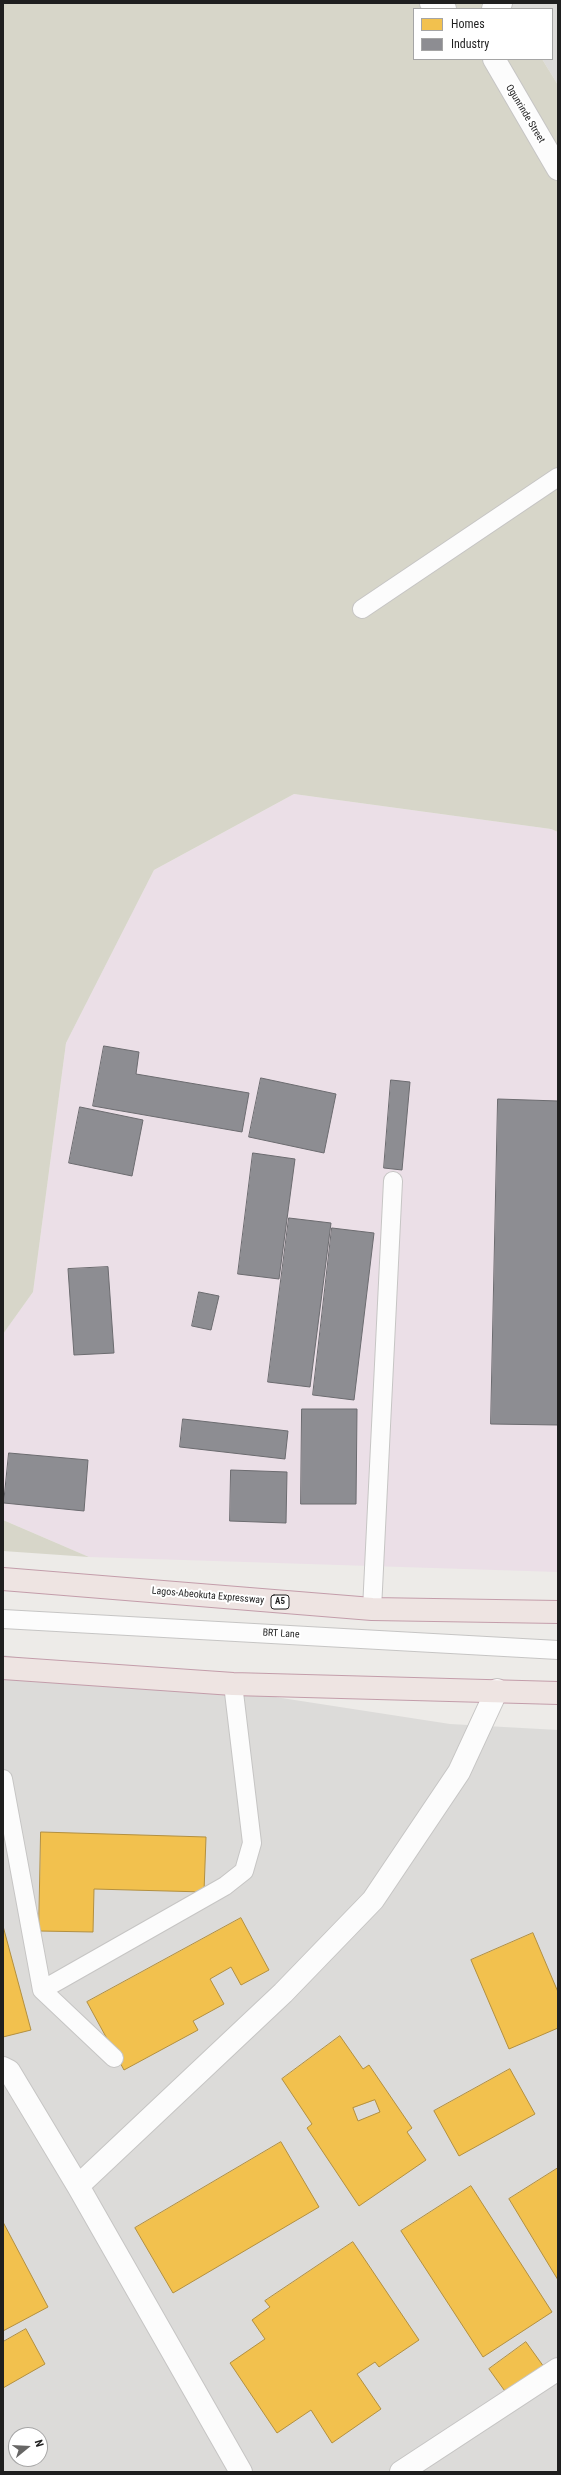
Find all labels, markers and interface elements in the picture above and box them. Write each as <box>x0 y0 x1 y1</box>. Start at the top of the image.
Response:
legend <box>413 8 553 60</box>
text: Homes <box>451 17 485 31</box>
text: Industry <box>451 37 489 51</box>
street label: Ogunrinde Street <box>503 83 547 145</box>
street label: Lagos-Abeokuta Expressway <box>151 1585 265 1607</box>
road number: A5 <box>271 1595 289 1609</box>
street label: BRT Lane <box>262 1627 300 1641</box>
north arrow <box>8 2427 48 2467</box>
text: N <box>32 2438 46 2449</box>

